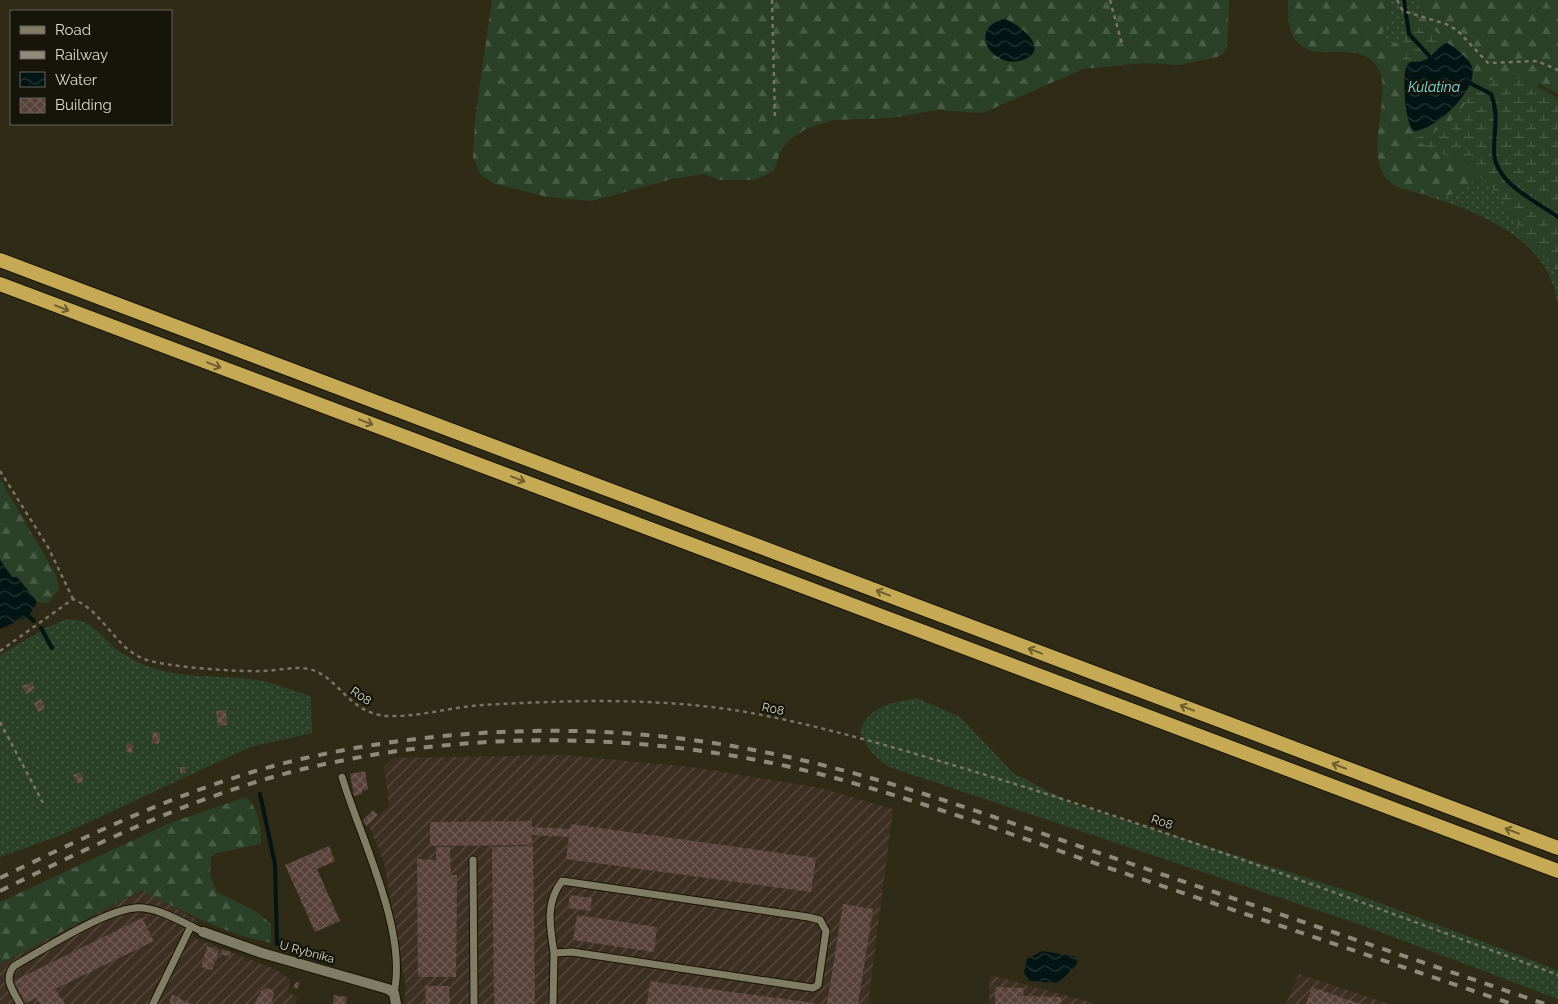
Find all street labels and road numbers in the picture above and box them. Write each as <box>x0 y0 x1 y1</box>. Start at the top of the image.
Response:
street label: R08 <box>348 684 374 708</box>
street label: R08 <box>761 700 785 718</box>
street label: R08 <box>1149 812 1175 832</box>
street label: U Rybníka <box>278 938 336 966</box>

